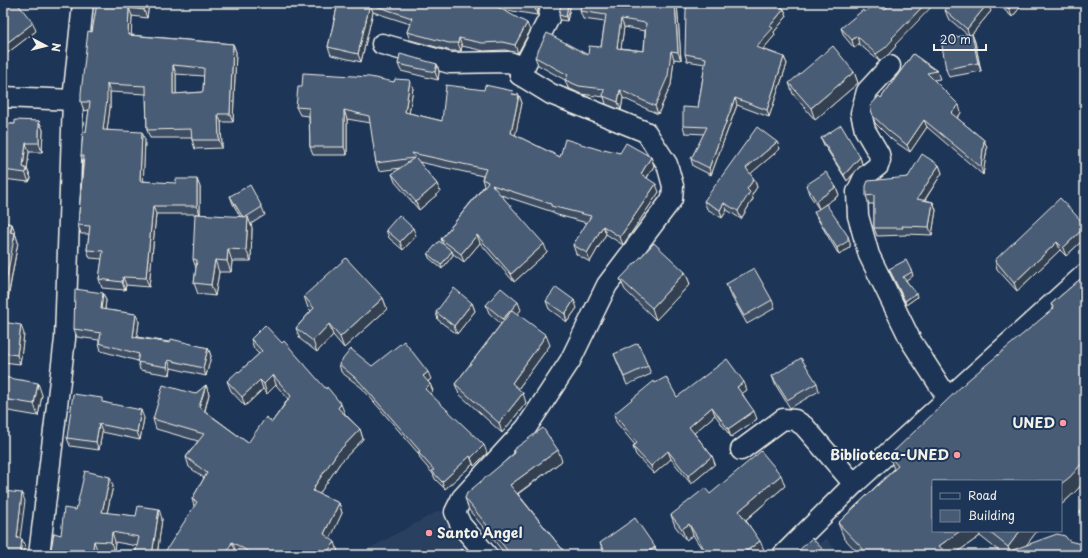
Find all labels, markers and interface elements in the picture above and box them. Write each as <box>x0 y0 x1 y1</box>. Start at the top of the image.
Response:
north arrow <box>26 26 66 66</box>
scale bar <box>934 26 986 52</box>
text: 20 m <box>940 30 971 48</box>
text: N <box>47 42 65 53</box>
place label: UNED <box>1012 412 1055 433</box>
marker: UNED <box>1058 418 1068 428</box>
place label: Biblioteca-UNED <box>830 444 949 465</box>
marker: Biblioteca-UNED <box>952 450 962 460</box>
legend <box>932 480 1062 532</box>
text: Road <box>968 486 997 504</box>
text: Building <box>968 506 1015 524</box>
place label: Santo Angel <box>437 522 522 543</box>
marker: Santo Angel <box>424 528 434 538</box>

